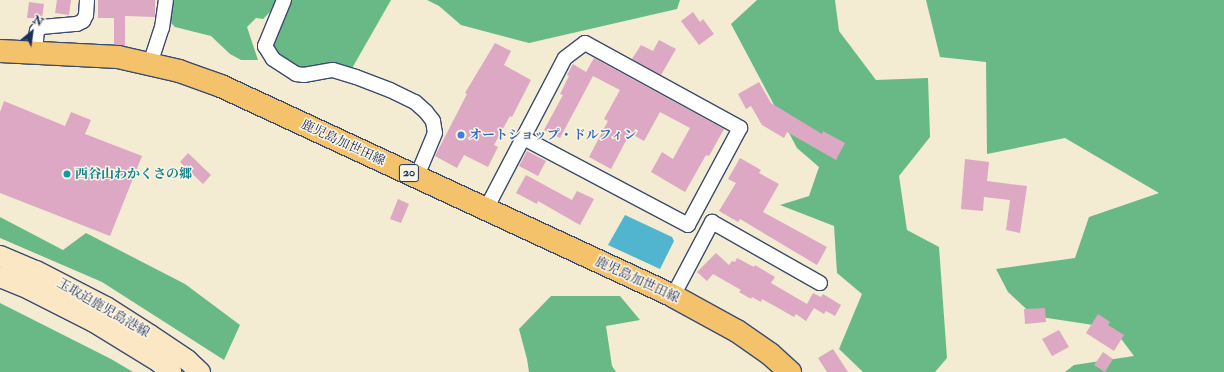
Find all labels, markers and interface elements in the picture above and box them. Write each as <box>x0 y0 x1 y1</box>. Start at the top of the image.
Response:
north arrow <box>12 12 52 52</box>
text: N <box>31 13 46 29</box>
street label: 鹿児島加世田線 <box>298 117 388 169</box>
place label: オートショップ・ドルフィン <box>469 127 638 143</box>
marker: オートショップ・ドルフィン <box>456 130 466 140</box>
road number: 20 <box>398 163 420 183</box>
place label: 西谷山わかくさの郷 <box>75 166 192 182</box>
marker: 西谷山わかくさの郷 <box>62 169 72 179</box>
street label: 鹿児島加世田線 <box>592 254 682 306</box>
street label: 玉取迫鹿児島港線 <box>54 275 152 341</box>

